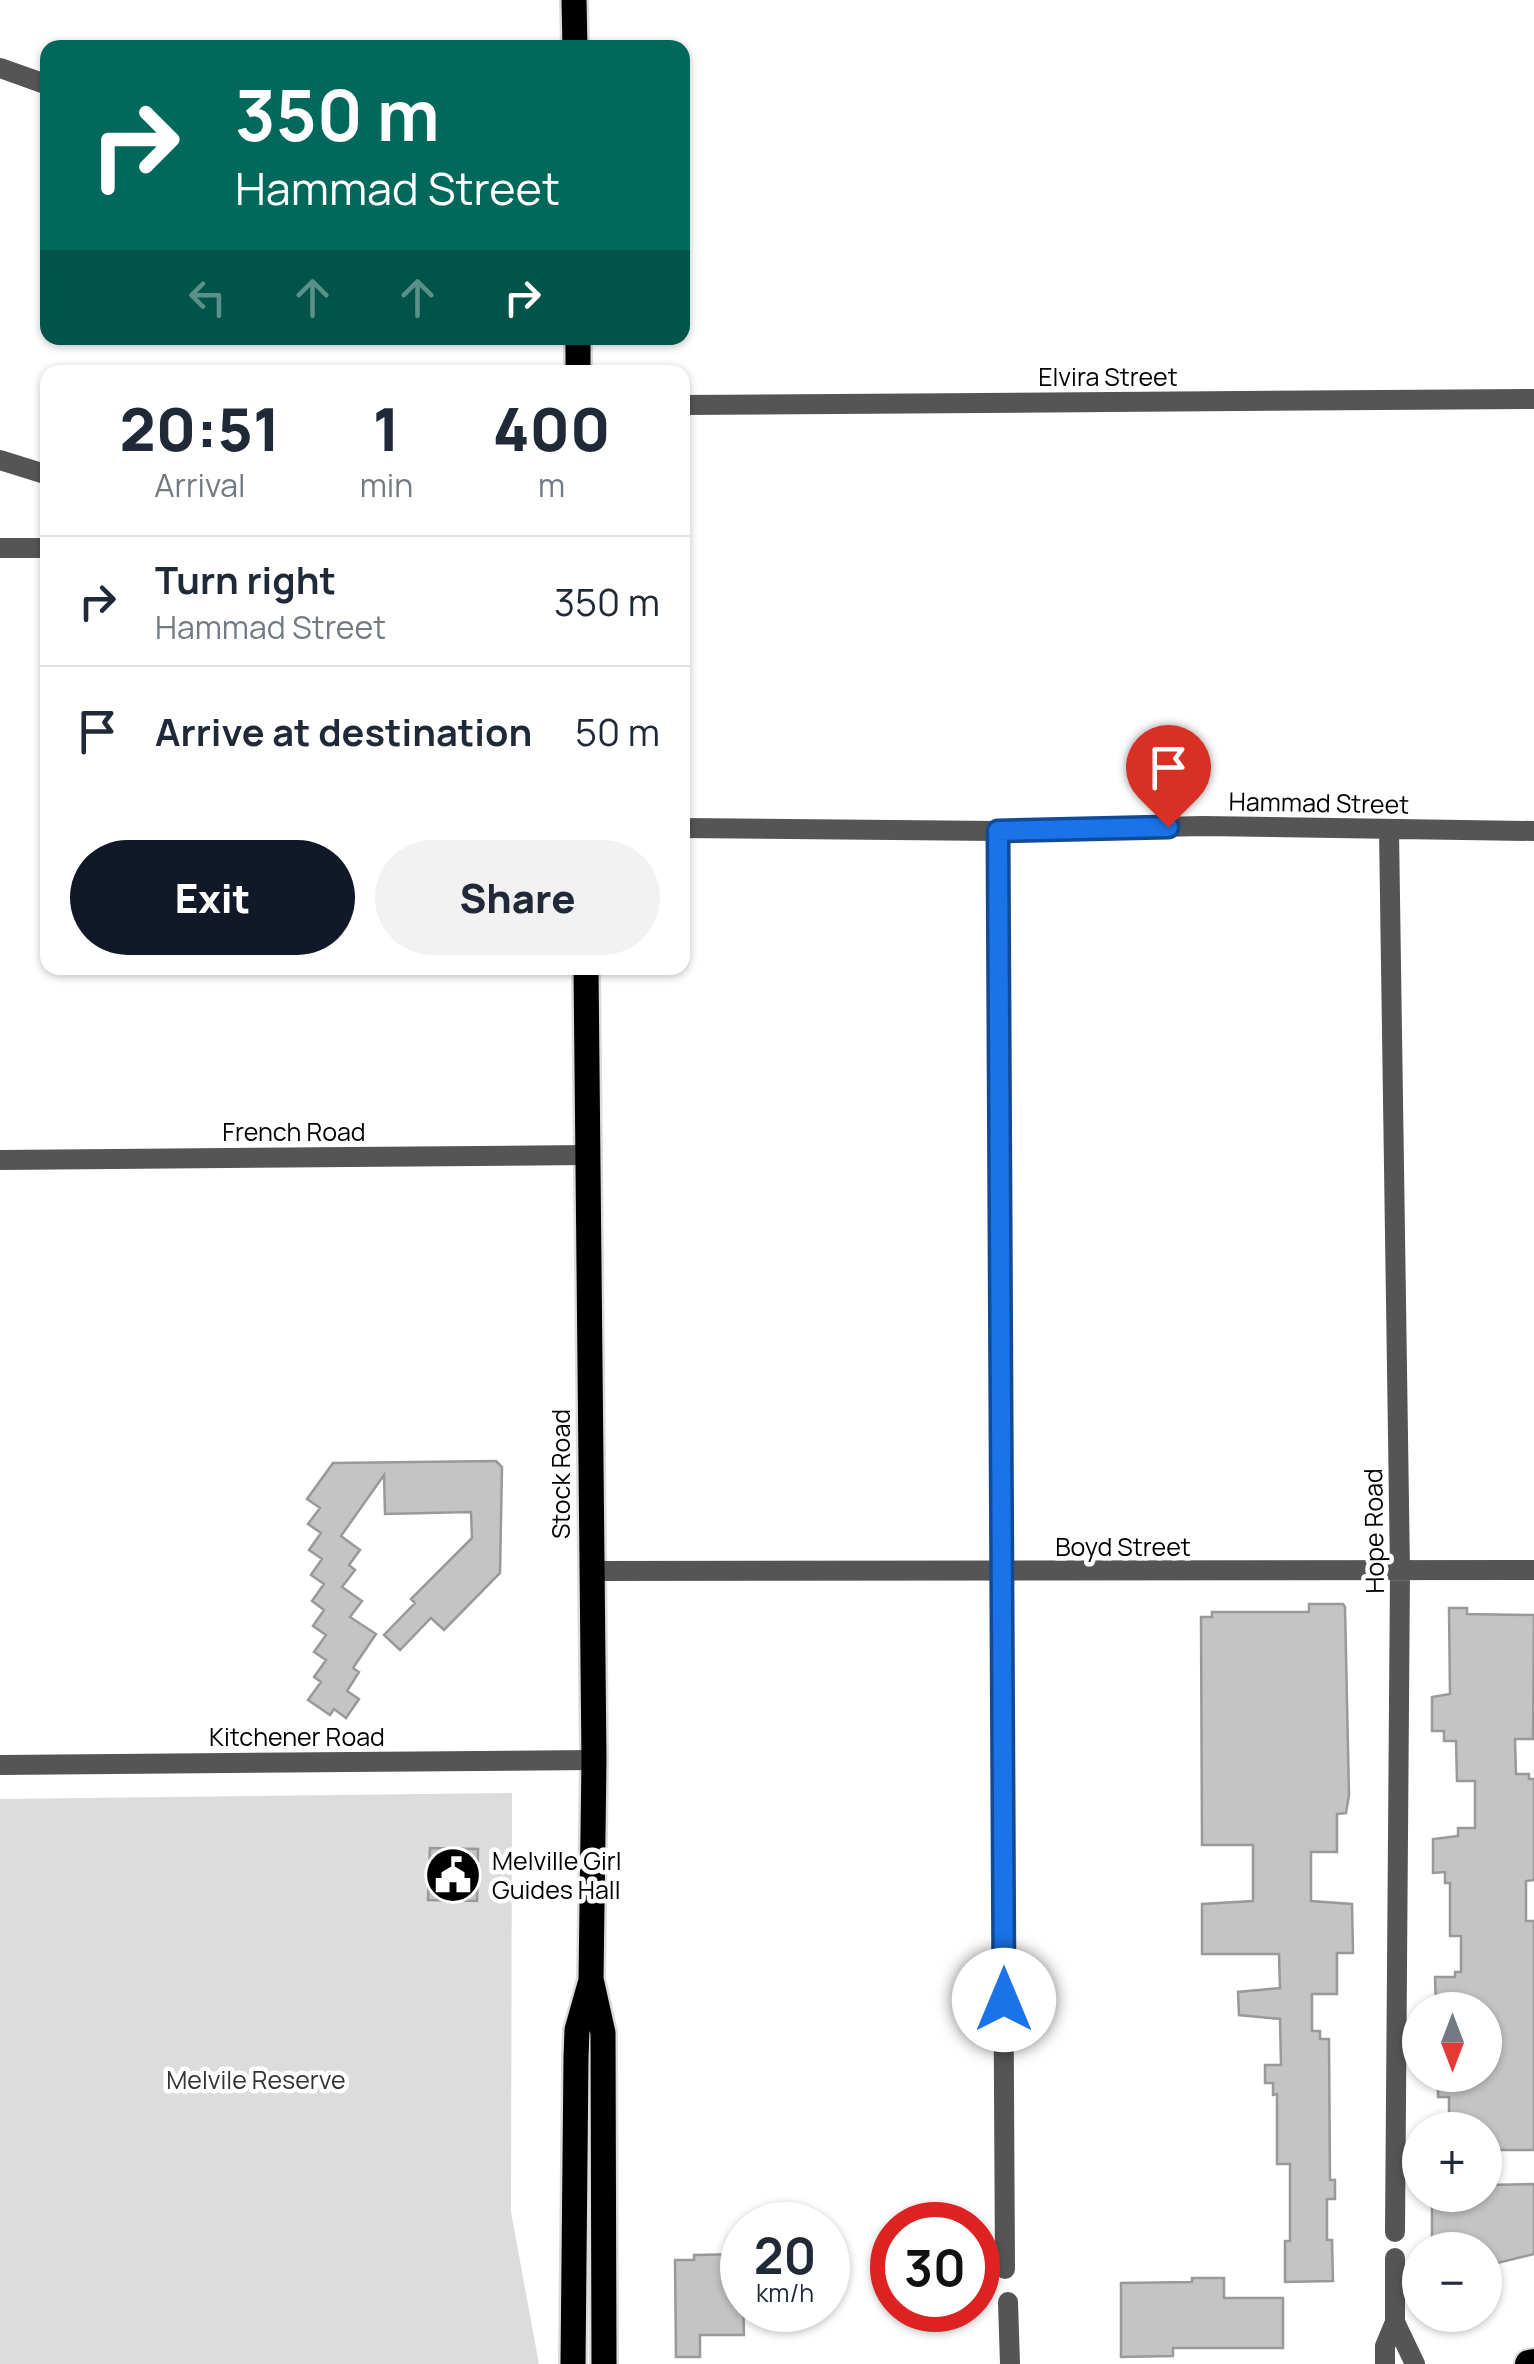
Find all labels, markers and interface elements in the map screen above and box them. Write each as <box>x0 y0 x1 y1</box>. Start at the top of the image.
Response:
text: 350 m <box>235 66 440 162</box>
icon: right <box>70 80 200 210</box>
text: Hammad Street <box>235 157 560 219</box>
icon: left <box>180 270 235 325</box>
icon: ahead <box>285 270 340 325</box>
icon: ahead <box>390 270 445 325</box>
icon: right <box>495 270 550 325</box>
street label: Elvira Street <box>1038 359 1178 394</box>
text: 20:51 <box>119 387 280 469</box>
text: 1 <box>373 387 400 469</box>
text: 400 <box>493 387 611 469</box>
text: Arrival <box>154 463 246 507</box>
text: min <box>360 463 413 507</box>
text: m <box>538 463 565 507</box>
text: Turn right <box>155 553 336 605</box>
icon: right <box>70 574 125 629</box>
text: 350 m <box>554 575 660 627</box>
text: Hammad Street <box>155 605 386 649</box>
icon: arrive <box>70 704 125 759</box>
text: Arrive at destination <box>155 705 532 757</box>
text: 50 m <box>575 705 660 757</box>
pin <box>1126 725 1211 828</box>
icon: arrive <box>1141 740 1196 795</box>
street label: Hammad Street <box>1228 783 1410 822</box>
button: Exit <box>70 840 355 955</box>
button: Share <box>375 840 660 955</box>
street label: French Road <box>222 1114 366 1149</box>
street label: Stock Road <box>543 1409 578 1539</box>
street label: Hope Road <box>1355 1468 1392 1594</box>
street label: Boyd Street <box>1055 1529 1191 1564</box>
street label: Kitchener Road <box>209 1719 385 1754</box>
place label: Melville Girl Guides Hall <box>492 1843 622 1907</box>
public building icon: Melville Girl Guides Hall <box>423 1845 483 1905</box>
position arrow <box>952 1948 1056 2052</box>
north arrow <box>1402 1992 1502 2092</box>
map controls <box>1402 1992 1502 2332</box>
park label: Melvile Reserve <box>166 2062 346 2097</box>
button: + <box>1402 2112 1502 2212</box>
speed limit sign: 30 <box>870 2202 1000 2332</box>
text: 20 <box>754 2221 816 2289</box>
button: − <box>1402 2232 1502 2332</box>
text: km/h <box>756 2275 814 2310</box>

